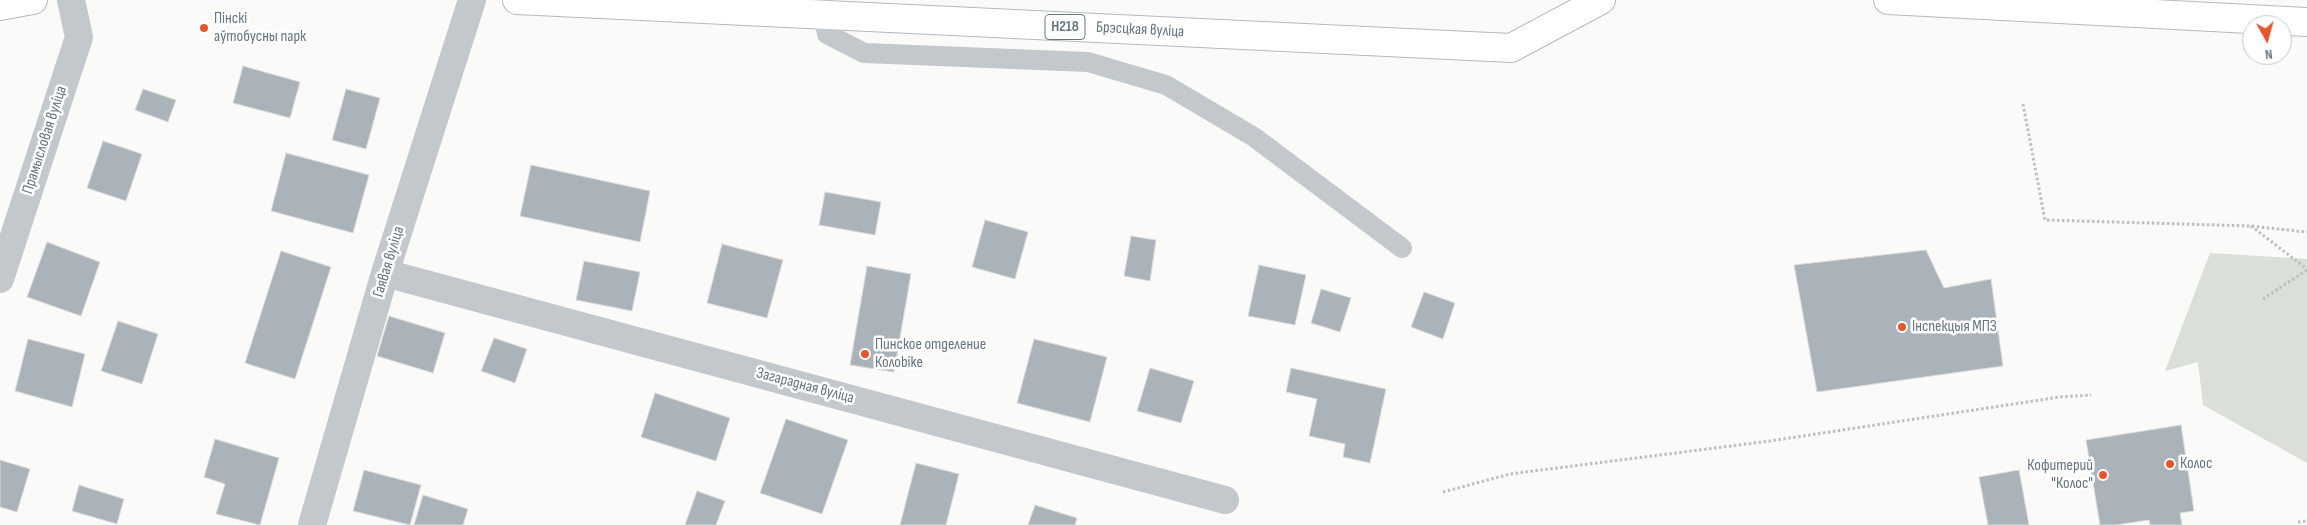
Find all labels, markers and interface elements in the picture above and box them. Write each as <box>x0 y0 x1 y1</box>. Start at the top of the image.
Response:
place label: Пінскі аўтобусны парк <box>214 9 306 47</box>
road number: Н218 <box>1045 15 1085 40</box>
north arrow <box>2242 15 2292 65</box>
street label: Брэсцкая вуліца <box>1095 18 1185 42</box>
marker: Пінскі аўтобусны парк <box>198 22 210 34</box>
text: N <box>2264 45 2274 63</box>
street label: Прамысловая вуліца <box>19 84 71 196</box>
street label: Гаявая вуліца <box>369 224 409 300</box>
place label: Інспекцыя МПЗ <box>1912 317 1997 337</box>
marker: Інспекцыя МПЗ <box>1896 321 1908 333</box>
place label: Пинское отделение Колоbike <box>875 335 986 373</box>
marker: Пинское отделение Колоbike <box>859 348 871 360</box>
street label: Загарадная вуліца <box>754 364 856 408</box>
place label: Колос <box>2180 454 2212 474</box>
place label: Кофитерий "Колос" <box>2027 456 2093 494</box>
marker: Колос <box>2164 458 2176 470</box>
marker: Кофитерий "Колос" <box>2097 469 2109 481</box>

